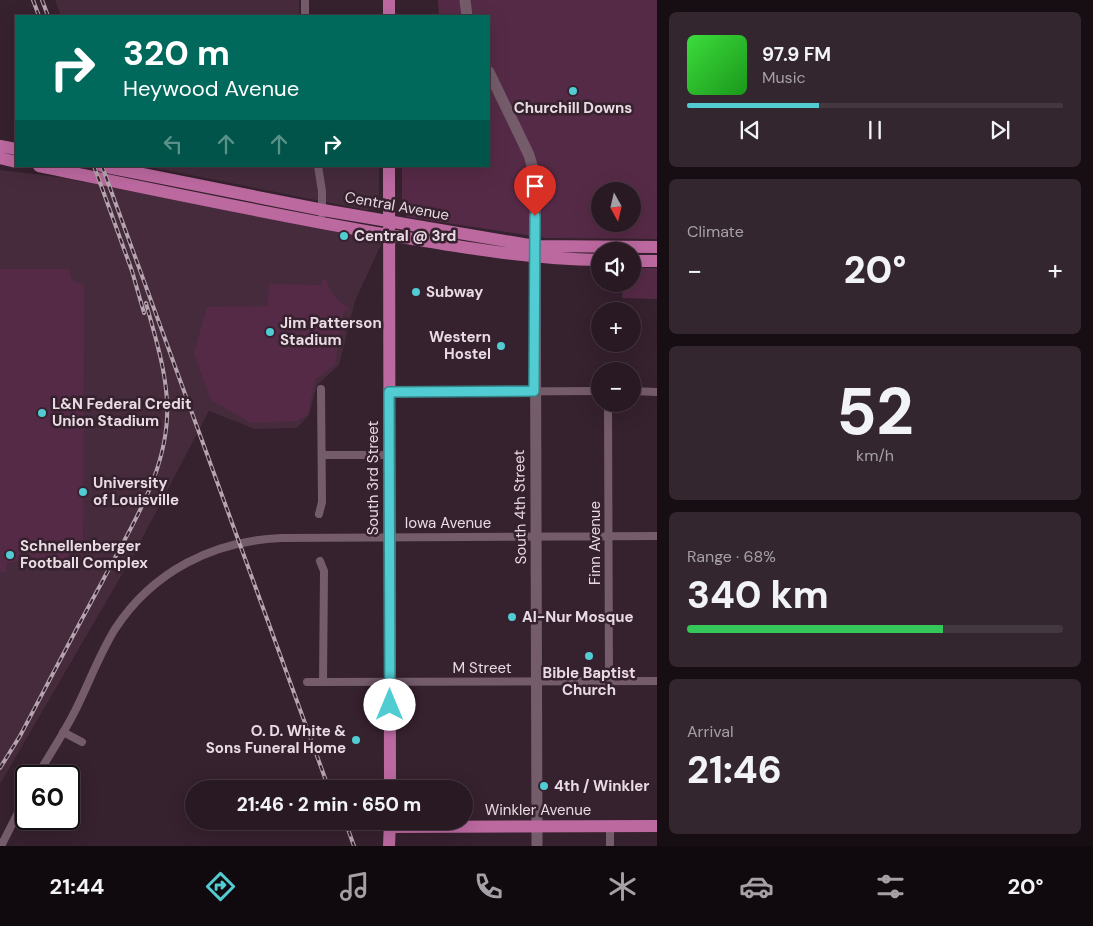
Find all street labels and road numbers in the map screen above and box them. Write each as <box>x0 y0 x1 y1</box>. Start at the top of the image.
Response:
street label: Central Avenue <box>343 187 451 225</box>
street label: South 3rd Street <box>363 421 383 535</box>
street label: South 4th Street <box>509 449 531 565</box>
street label: Finn Avenue <box>585 501 605 585</box>
street label: Iowa Avenue <box>405 513 491 533</box>
street label: M Street <box>452 658 512 678</box>
street label: Winkler Avenue <box>485 800 591 820</box>

